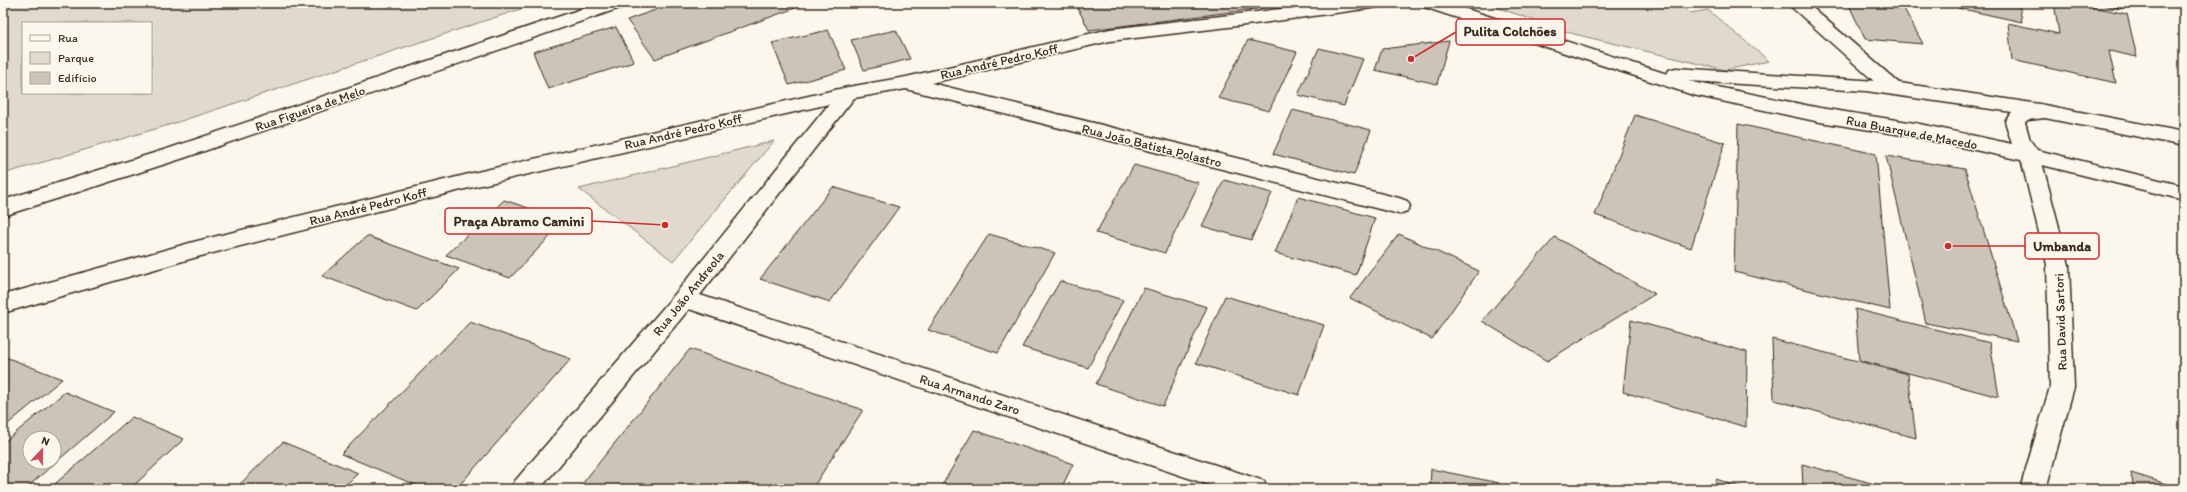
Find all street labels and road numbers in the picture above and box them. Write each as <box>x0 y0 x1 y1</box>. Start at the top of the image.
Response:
street label: Rua André Pedro Koff <box>939 41 1060 82</box>
street label: Rua Figueira de Melo <box>253 82 367 134</box>
street label: Rua André Pedro Koff <box>623 111 744 152</box>
street label: Rua Buarque de Macedo <box>1845 112 1979 153</box>
street label: Rua João Batista Polastro <box>1080 121 1224 170</box>
street label: Rua André Pedro Koff <box>308 185 429 228</box>
street label: Rua João Andreola <box>650 248 727 339</box>
street label: Rua David Sartori <box>2051 273 2070 371</box>
street label: Rua Armando Zaro <box>918 371 1022 418</box>

